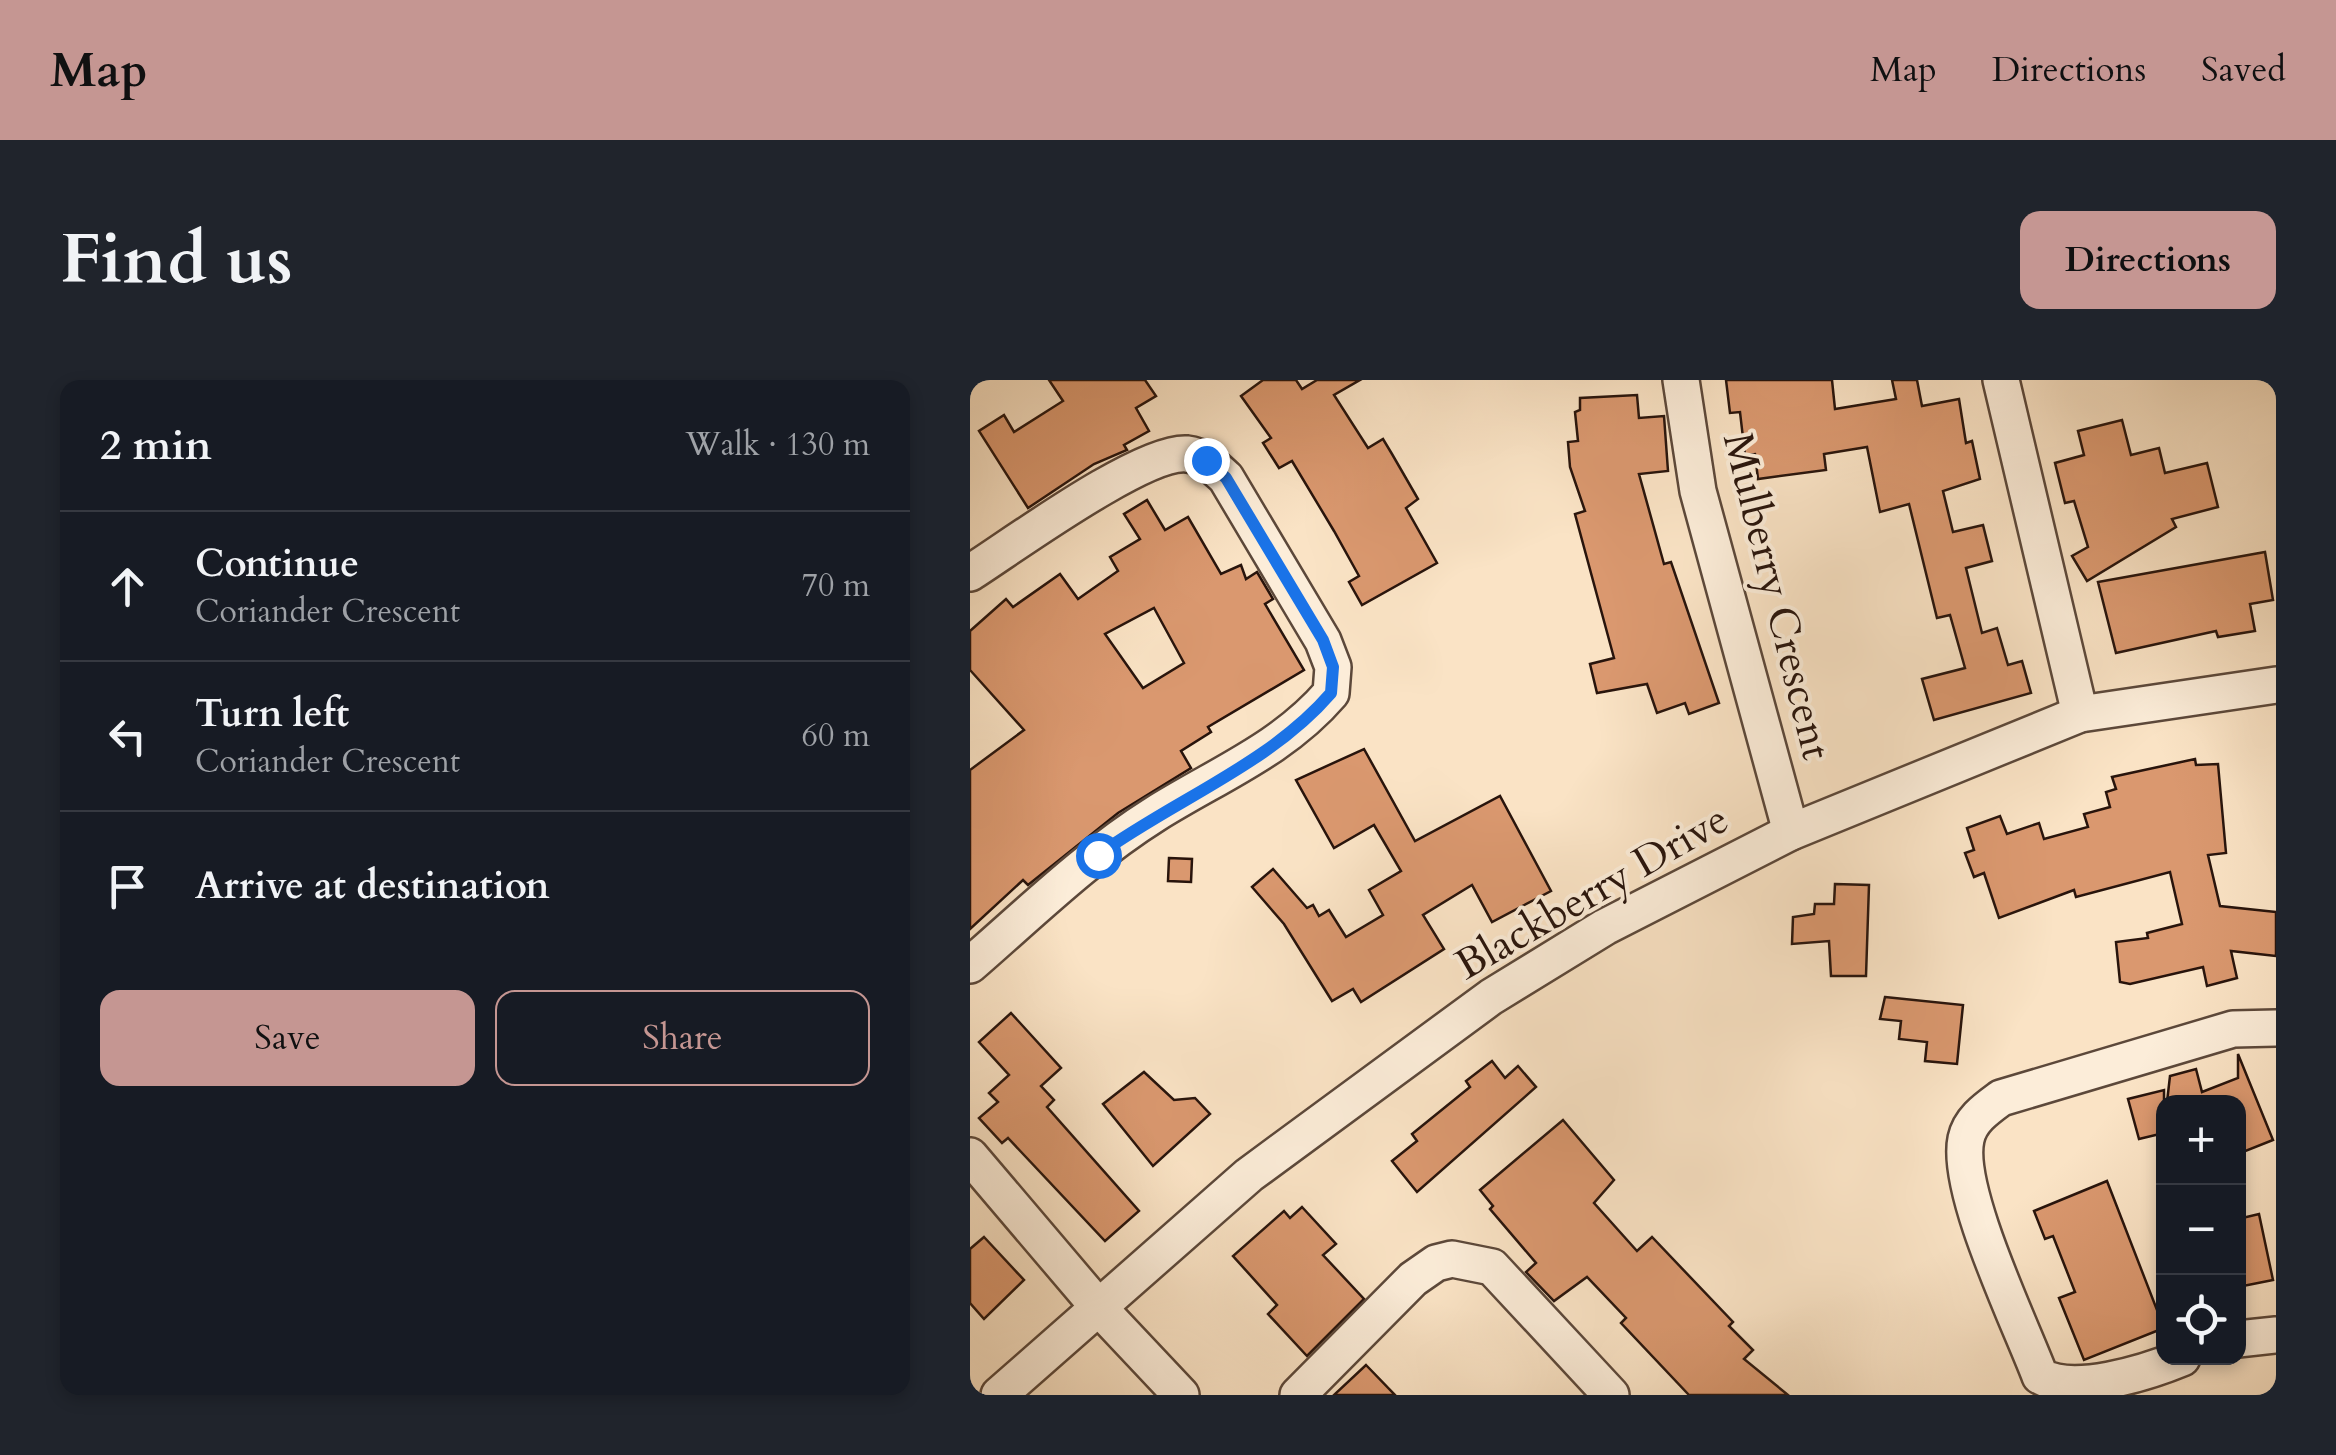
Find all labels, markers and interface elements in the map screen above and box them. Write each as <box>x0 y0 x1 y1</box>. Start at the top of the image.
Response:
text: Map <box>50 38 148 103</box>
text: Map <box>1870 46 1937 94</box>
text: Directions <box>1992 46 2146 94</box>
text: Saved <box>2201 46 2286 94</box>
button: Directions <box>2020 211 2276 309</box>
text: Find us <box>60 213 293 307</box>
text: 2 min <box>100 417 212 474</box>
text: Walk · 130 m <box>685 423 870 467</box>
street label: Mulberry Crescent <box>1709 427 1845 765</box>
route end <box>1184 438 1230 484</box>
text: Continue <box>195 538 359 590</box>
icon: ahead <box>100 559 155 614</box>
text: 70 m <box>802 564 870 608</box>
text: Coriander Crescent <box>195 590 460 634</box>
text: Turn left <box>195 688 349 740</box>
icon: left <box>100 709 155 764</box>
text: 60 m <box>802 714 870 758</box>
text: Coriander Crescent <box>195 740 460 784</box>
street label: Blackberry Drive <box>1445 791 1739 993</box>
route start <box>1076 833 1122 879</box>
icon: arrive <box>100 859 155 914</box>
text: Arrive at destination <box>195 860 550 912</box>
button: Save <box>100 990 475 1086</box>
button: Share <box>495 990 870 1086</box>
map controls <box>2156 1095 2246 1365</box>
button: + <box>2156 1095 2246 1185</box>
button: − <box>2156 1185 2246 1275</box>
button: locate <box>2156 1275 2246 1365</box>

